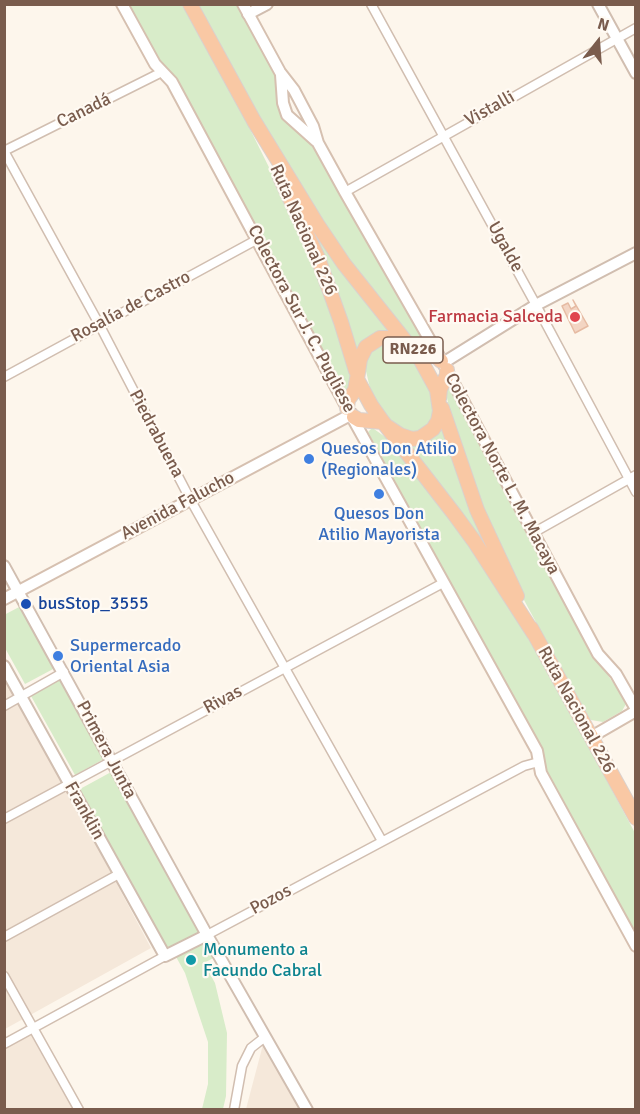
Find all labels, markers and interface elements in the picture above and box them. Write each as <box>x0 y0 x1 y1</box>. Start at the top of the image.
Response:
north arrow <box>568 12 628 72</box>
text: N <box>595 14 612 36</box>
street label: Vistalli <box>461 87 519 131</box>
street label: Canadá <box>53 89 115 133</box>
street label: Ruta Nacional 226 <box>264 161 342 299</box>
street label: Ugalde <box>482 218 528 276</box>
street label: Colectora Sur J. C. Pugliese <box>242 222 360 416</box>
street label: Rosalía de Castro <box>68 266 194 348</box>
place label: Farmacia Salceda <box>428 306 563 328</box>
marker: Farmacia Salceda <box>568 310 582 324</box>
road number: RN226 <box>383 337 443 363</box>
street label: Colectora Norte L. M. Macaya <box>440 370 564 578</box>
street label: Piedrabuena <box>124 386 188 482</box>
place label: Quesos Don Atilio (Regionales) <box>321 438 457 480</box>
marker: Quesos Don Atilio (Regionales) <box>302 452 316 466</box>
street label: Avenida Falucho <box>118 467 238 545</box>
marker: Quesos Don Atilio Mayorista <box>372 487 386 501</box>
place label: Quesos Don Atilio Mayorista <box>318 503 440 546</box>
place label: busStop_3555 <box>38 593 149 615</box>
marker: busStop_3555 <box>19 597 33 611</box>
place label: Supermercado Oriental Asia <box>70 635 181 678</box>
street label: Ruta Nacional 226 <box>532 643 620 777</box>
marker: Supermercado Oriental Asia <box>51 649 65 663</box>
street label: Rivas <box>200 681 246 719</box>
street label: Primera Junta <box>71 697 141 803</box>
street label: Franklin <box>59 778 109 844</box>
street label: Pozos <box>247 880 295 920</box>
place label: Monumento a Facundo Cabral <box>203 939 322 982</box>
marker: Monumento a Facundo Cabral <box>184 953 198 967</box>

